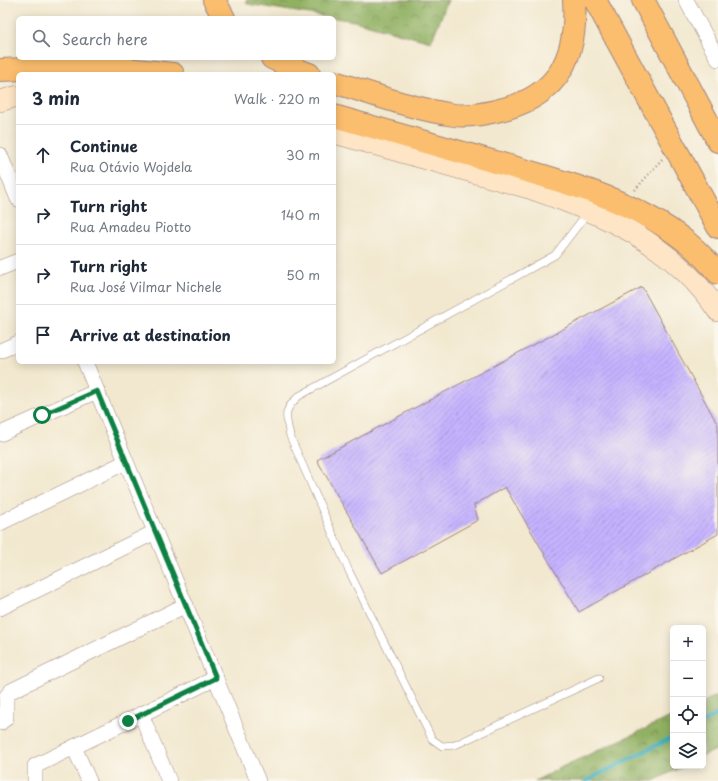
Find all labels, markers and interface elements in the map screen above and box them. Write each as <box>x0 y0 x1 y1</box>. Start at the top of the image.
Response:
search box <box>16 16 336 60</box>
icon: search <box>30 27 52 49</box>
text: Search here <box>62 27 148 50</box>
text: 3 min <box>32 85 80 111</box>
text: Walk · 220 m <box>234 89 320 108</box>
text: Continue <box>70 134 138 157</box>
icon: ahead <box>32 144 54 166</box>
text: 30 m <box>286 145 320 164</box>
text: Rua Otávio Wojdela <box>70 157 192 176</box>
text: Turn right <box>70 194 147 217</box>
icon: right <box>32 204 54 226</box>
text: 140 m <box>281 205 320 224</box>
text: Rua Amadeu Piotto <box>70 217 191 236</box>
text: Turn right <box>70 254 147 277</box>
icon: right <box>32 264 54 286</box>
text: 50 m <box>286 265 320 284</box>
text: Rua José Vilmar Nichele <box>70 277 222 296</box>
text: Arrive at destination <box>70 323 231 346</box>
icon: arrive <box>32 324 54 346</box>
route start <box>33 406 51 424</box>
map controls <box>670 625 706 769</box>
button: + <box>670 625 706 661</box>
button: − <box>670 661 706 697</box>
button: locate <box>670 697 706 733</box>
route end <box>119 712 137 730</box>
button: layers <box>670 733 706 769</box>

